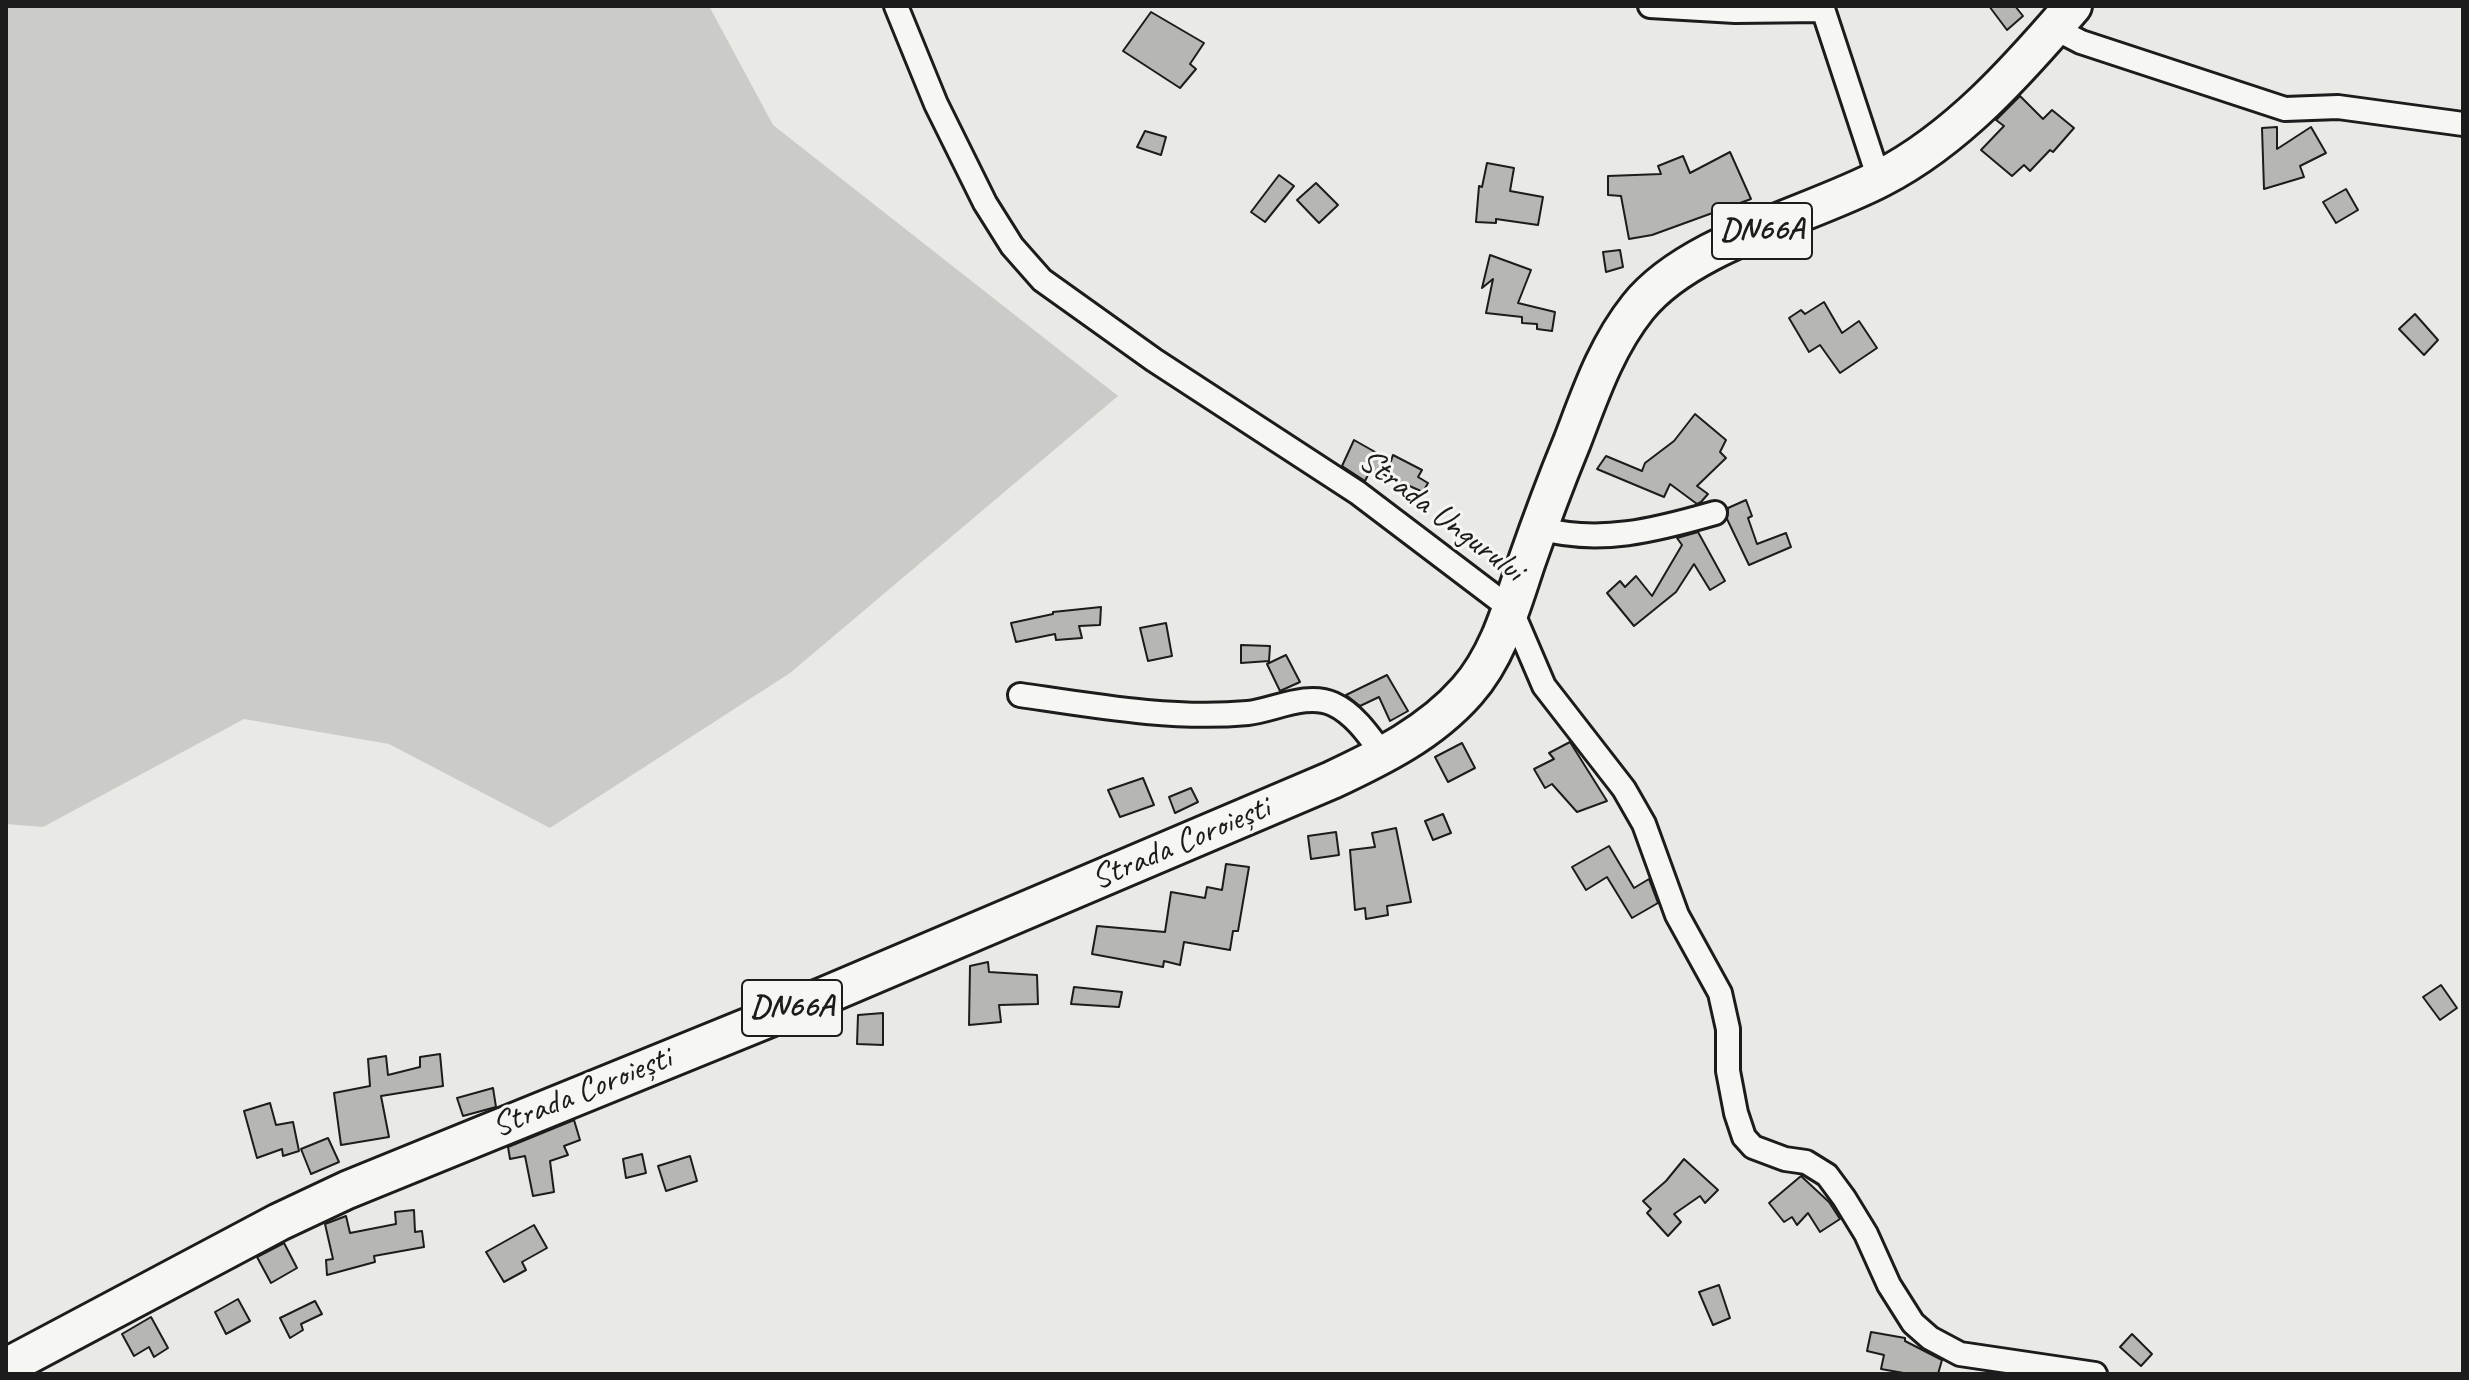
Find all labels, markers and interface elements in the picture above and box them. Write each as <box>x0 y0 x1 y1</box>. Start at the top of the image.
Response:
road number: DN66A <box>1712 203 1812 259</box>
street label: Strada Ungurului <box>1350 441 1532 591</box>
street label: Strada Coroiești <box>1086 788 1276 900</box>
road number: DN66A <box>742 980 842 1036</box>
street label: Strada Coroiești <box>486 1039 678 1147</box>

